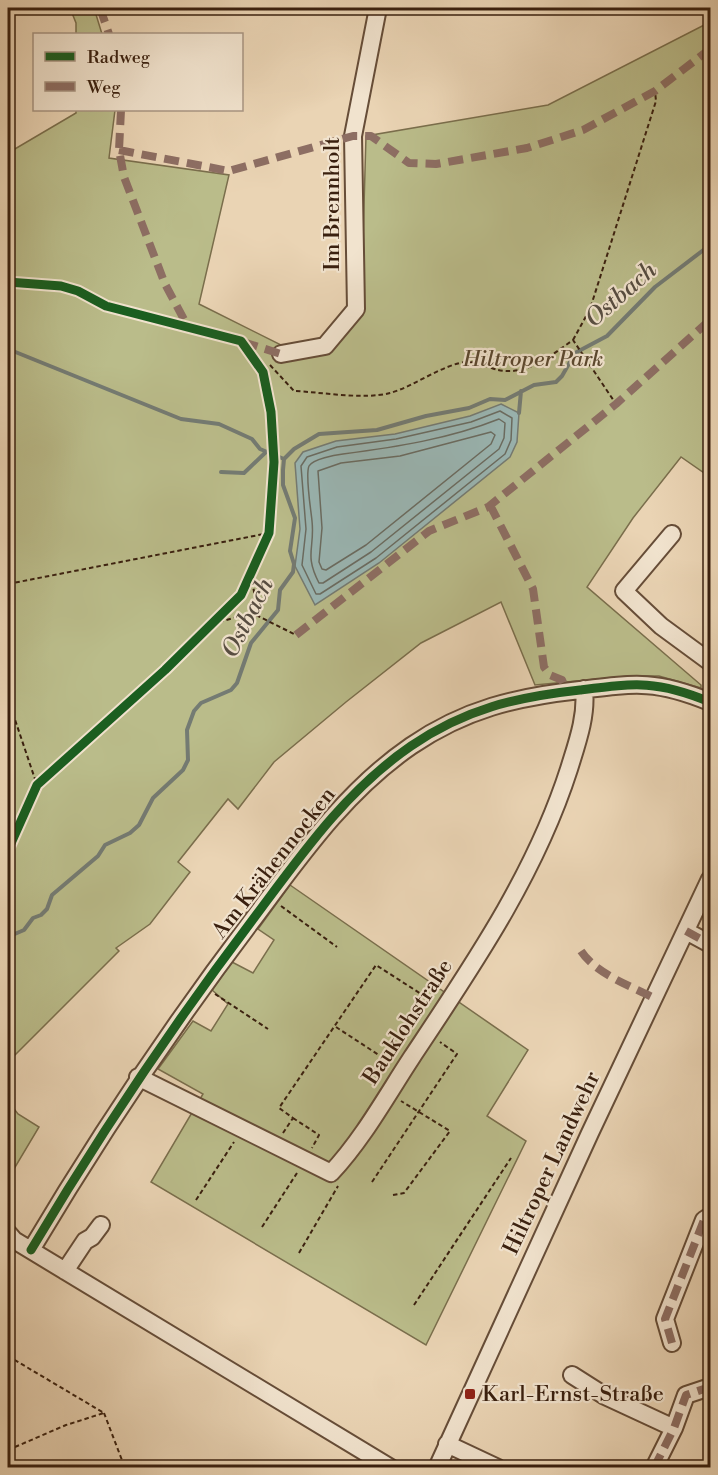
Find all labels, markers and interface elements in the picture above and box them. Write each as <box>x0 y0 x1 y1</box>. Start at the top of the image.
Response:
legend <box>33 33 243 111</box>
text: Radweg <box>87 46 151 69</box>
text: Weg <box>86 76 121 99</box>
street label: Im Brennholt <box>319 137 346 271</box>
water label: Ostbach <box>579 255 664 334</box>
park label: Hiltroper Park <box>462 346 603 373</box>
water label: Ostbach <box>215 573 281 663</box>
street label: Am Krähennocken <box>206 782 342 945</box>
street label: Bauklohstraße <box>357 954 459 1091</box>
street label: Hiltroper Landwehr <box>498 1067 606 1259</box>
place label: Karl-Ernst-Straße <box>482 1381 664 1408</box>
marker: Karl-Ernst-Straße <box>463 1387 477 1401</box>

